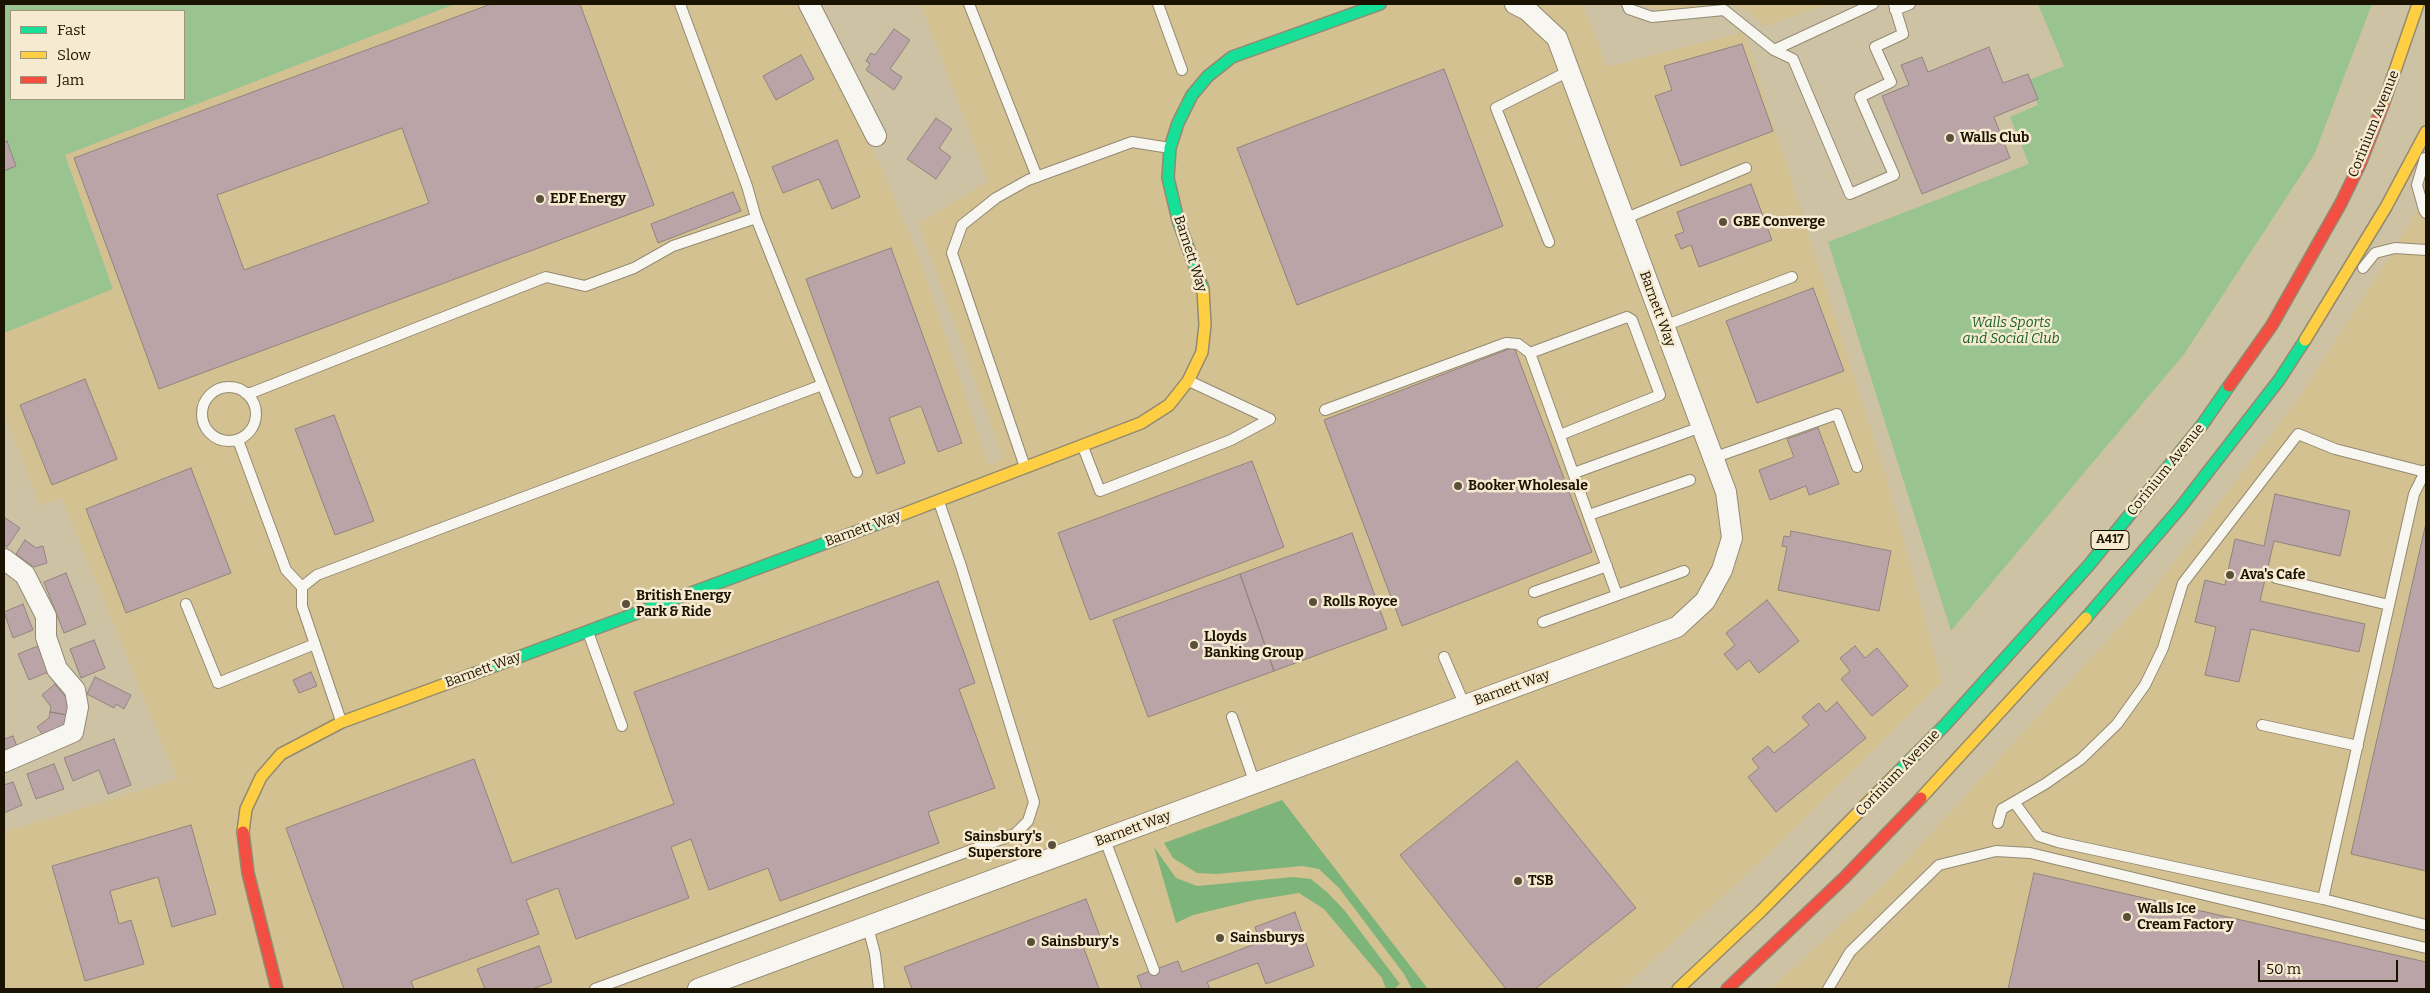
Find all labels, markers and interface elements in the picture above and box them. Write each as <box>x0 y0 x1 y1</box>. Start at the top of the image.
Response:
legend <box>10 10 185 100</box>
text: Fast <box>57 21 86 39</box>
text: Slow <box>57 46 91 64</box>
street label: Corinium Avenue <box>2345 68 2403 180</box>
text: Jam <box>57 71 84 89</box>
place label: Walls Club <box>1960 130 2029 146</box>
marker: Walls Club <box>1944 132 1956 144</box>
place label: EDF Energy <box>550 191 626 207</box>
marker: EDF Energy <box>534 193 546 205</box>
street label: Barnett Way <box>1170 214 1210 294</box>
place label: GBE Converge <box>1733 214 1825 230</box>
marker: GBE Converge <box>1717 216 1729 228</box>
street label: Barnett Way <box>1635 269 1679 349</box>
park label: Walls Sports and Social Club <box>1962 315 2060 348</box>
street label: Corinium Avenue <box>2124 420 2208 520</box>
place label: Booker Wholesale <box>1468 478 1588 494</box>
marker: Booker Wholesale <box>1452 480 1464 492</box>
street label: Barnett Way <box>823 507 903 551</box>
road number: A417 <box>2091 530 2129 550</box>
place label: Ava's Cafe <box>2240 567 2305 583</box>
marker: Ava's Cafe <box>2224 569 2236 581</box>
place label: British Energy Park & Ride <box>636 588 731 620</box>
place label: Rolls Royce <box>1323 594 1397 610</box>
marker: Rolls Royce <box>1307 596 1319 608</box>
marker: British Energy Park & Ride <box>620 598 632 610</box>
place label: Lloyds Banking Group <box>1204 629 1304 662</box>
marker: Lloyds Banking Group <box>1188 639 1200 651</box>
street label: Barnett Way <box>443 648 523 692</box>
street label: Barnett Way <box>1472 666 1552 710</box>
street label: Corinium Avenue <box>1852 726 1944 820</box>
street label: Barnett Way <box>1093 807 1173 851</box>
place label: Sainsbury's Superstore <box>964 829 1042 862</box>
marker: Sainsbury's Superstore <box>1046 839 1058 851</box>
place label: TSB <box>1528 873 1554 889</box>
marker: TSB <box>1512 875 1524 887</box>
place label: Walls Ice Cream Factory <box>2137 901 2234 934</box>
marker: Walls Ice Cream Factory <box>2121 911 2133 923</box>
place label: Sainsburys <box>1230 930 1305 946</box>
marker: Sainsburys <box>1214 932 1226 944</box>
place label: Sainsbury's <box>1041 934 1119 950</box>
marker: Sainsbury's <box>1025 936 1037 948</box>
scale bar <box>2260 950 2400 982</box>
text: 50 m <box>2266 960 2301 978</box>

